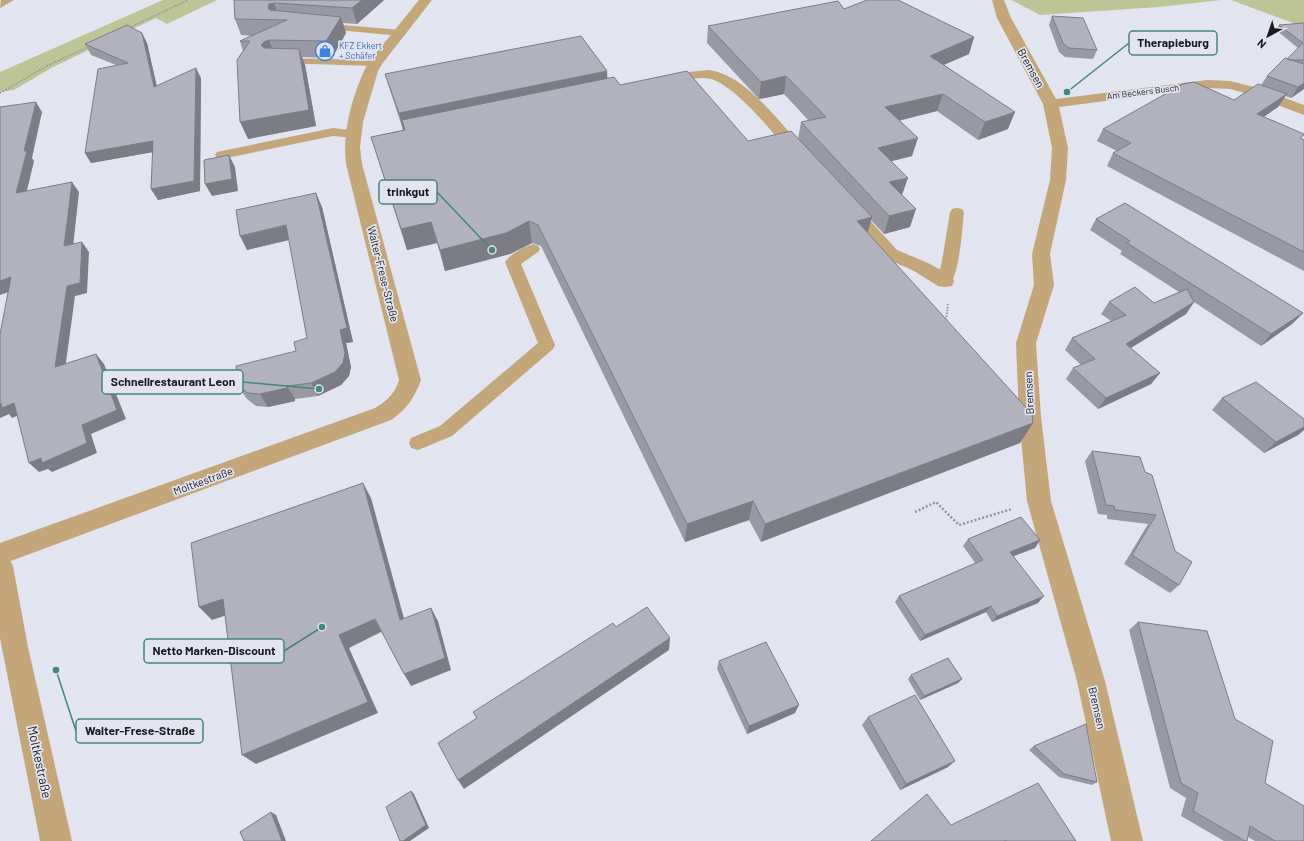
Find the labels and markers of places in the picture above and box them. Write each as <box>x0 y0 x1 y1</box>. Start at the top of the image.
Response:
callout: Therapieburg <box>1129 31 1217 55</box>
shop icon: KFZ Ekkert + Schäfer <box>314 40 336 62</box>
place label: KFZ Ekkert + Schäfer <box>339 40 382 61</box>
callout: trinkgut <box>379 180 437 204</box>
callout: Schnellrestaurant Leon <box>102 370 243 394</box>
callout: Netto Marken-Discount <box>144 639 284 663</box>
callout: Walter-Frese-Straße <box>76 719 203 743</box>

